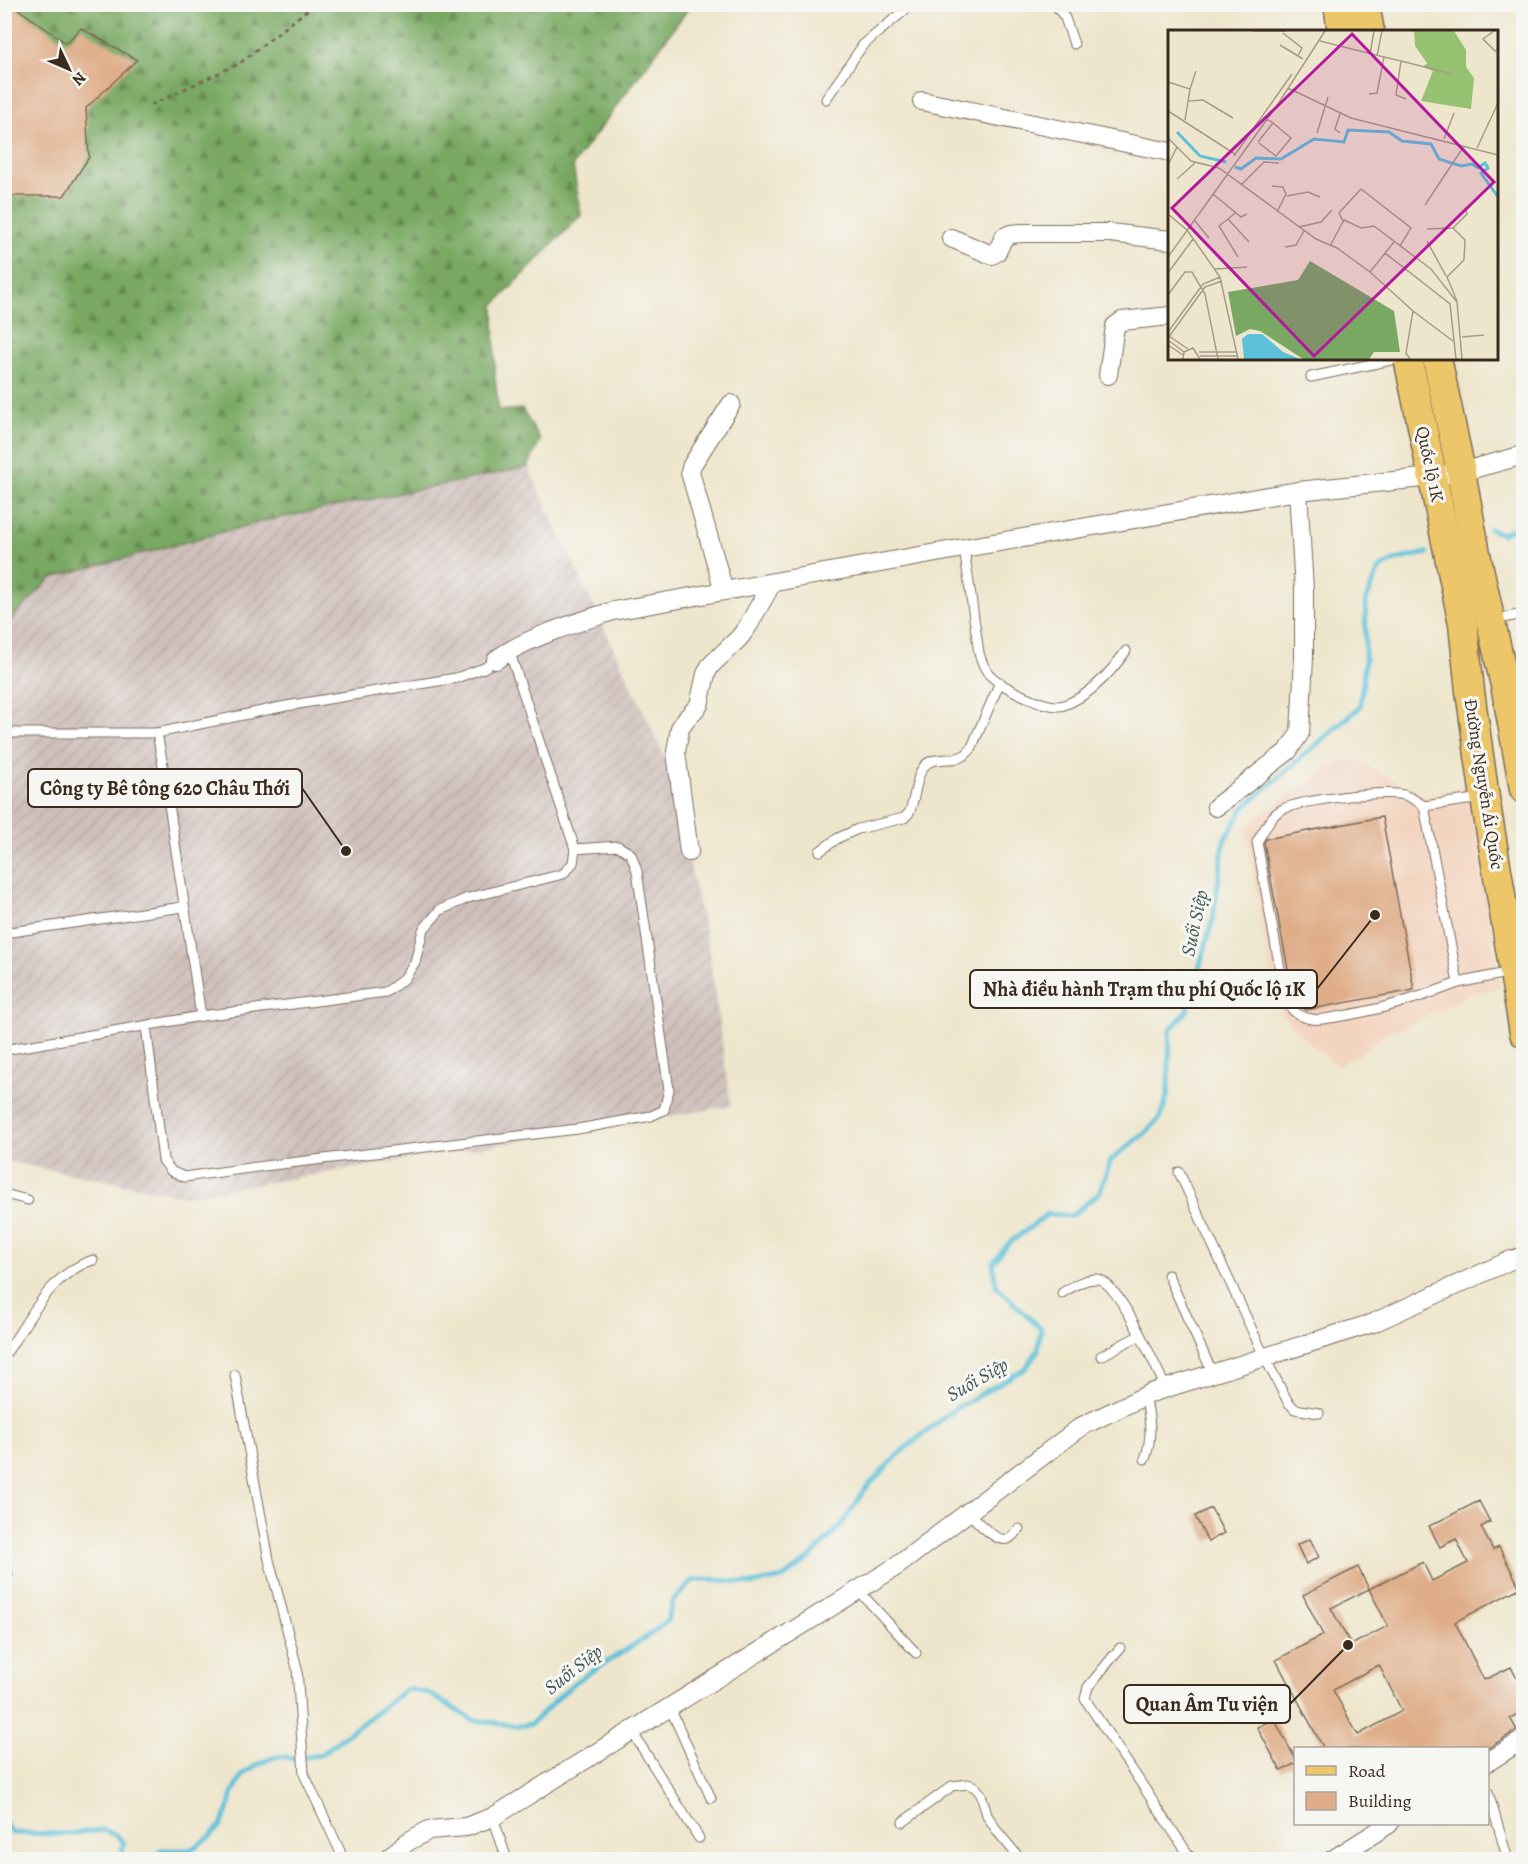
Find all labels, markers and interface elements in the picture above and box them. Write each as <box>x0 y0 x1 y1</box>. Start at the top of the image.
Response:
inset map <box>1168 30 1498 360</box>
north arrow <box>39 39 99 99</box>
text: N <box>67 67 91 91</box>
street label: Quốc lộ 1K <box>1410 424 1450 505</box>
street label: Đường Nguyễn Ái Quốc <box>1459 697 1509 871</box>
callout: Công ty Bê tông 620 Châu Thới <box>28 769 302 807</box>
text: Công ty Bê tông 620 Châu Thới <box>40 775 290 802</box>
water label: Suối Siệp <box>1174 887 1215 959</box>
callout: Nhà điều hành Trạm thu phí Quốc lộ 1K <box>970 970 1317 1008</box>
text: Nhà điều hành Trạm thu phí Quốc lộ 1K <box>983 976 1306 1003</box>
water label: Suối Siệp <box>941 1351 1013 1408</box>
water label: Suối Siệp <box>539 1638 608 1701</box>
callout: Quan Âm Tu viện <box>1124 1685 1290 1723</box>
text: Quan Âm Tu viện <box>1136 1691 1278 1718</box>
legend <box>1294 1747 1489 1825</box>
text: Road <box>1348 1759 1386 1783</box>
text: Building <box>1348 1789 1412 1813</box>

